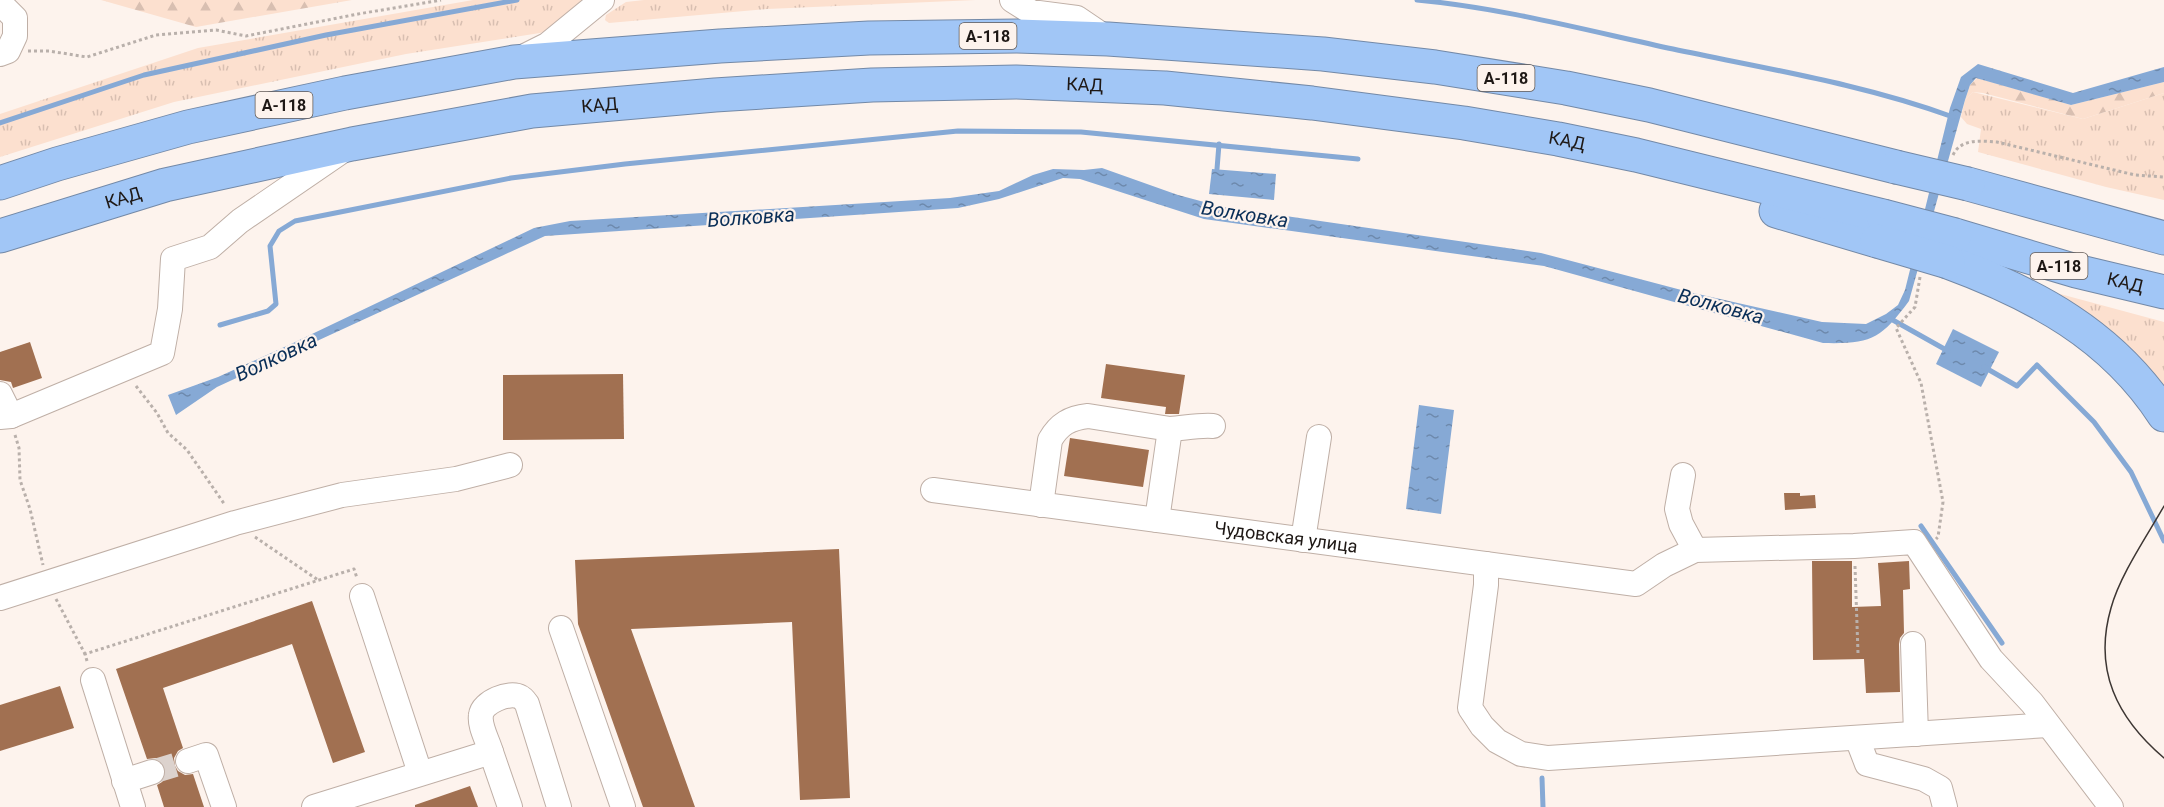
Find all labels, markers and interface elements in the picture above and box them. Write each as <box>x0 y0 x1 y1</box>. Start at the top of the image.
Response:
road number: А-118 <box>960 23 1016 49</box>
road number: А-118 <box>1478 65 1534 91</box>
street label: КАД <box>1066 73 1104 96</box>
road number: А-118 <box>256 92 312 118</box>
street label: КАД <box>580 92 619 117</box>
street label: КАД <box>1547 127 1588 154</box>
street label: КАД <box>102 182 144 213</box>
water label: Волковка <box>1200 195 1290 233</box>
water label: Волковка <box>706 202 796 232</box>
road number: А-118 <box>2030 253 2088 279</box>
street label: КАД <box>2105 268 2146 297</box>
water label: Волковка <box>1676 283 1766 329</box>
water label: Волковка <box>231 328 321 386</box>
street label: Чудовская улица <box>1213 517 1359 557</box>

